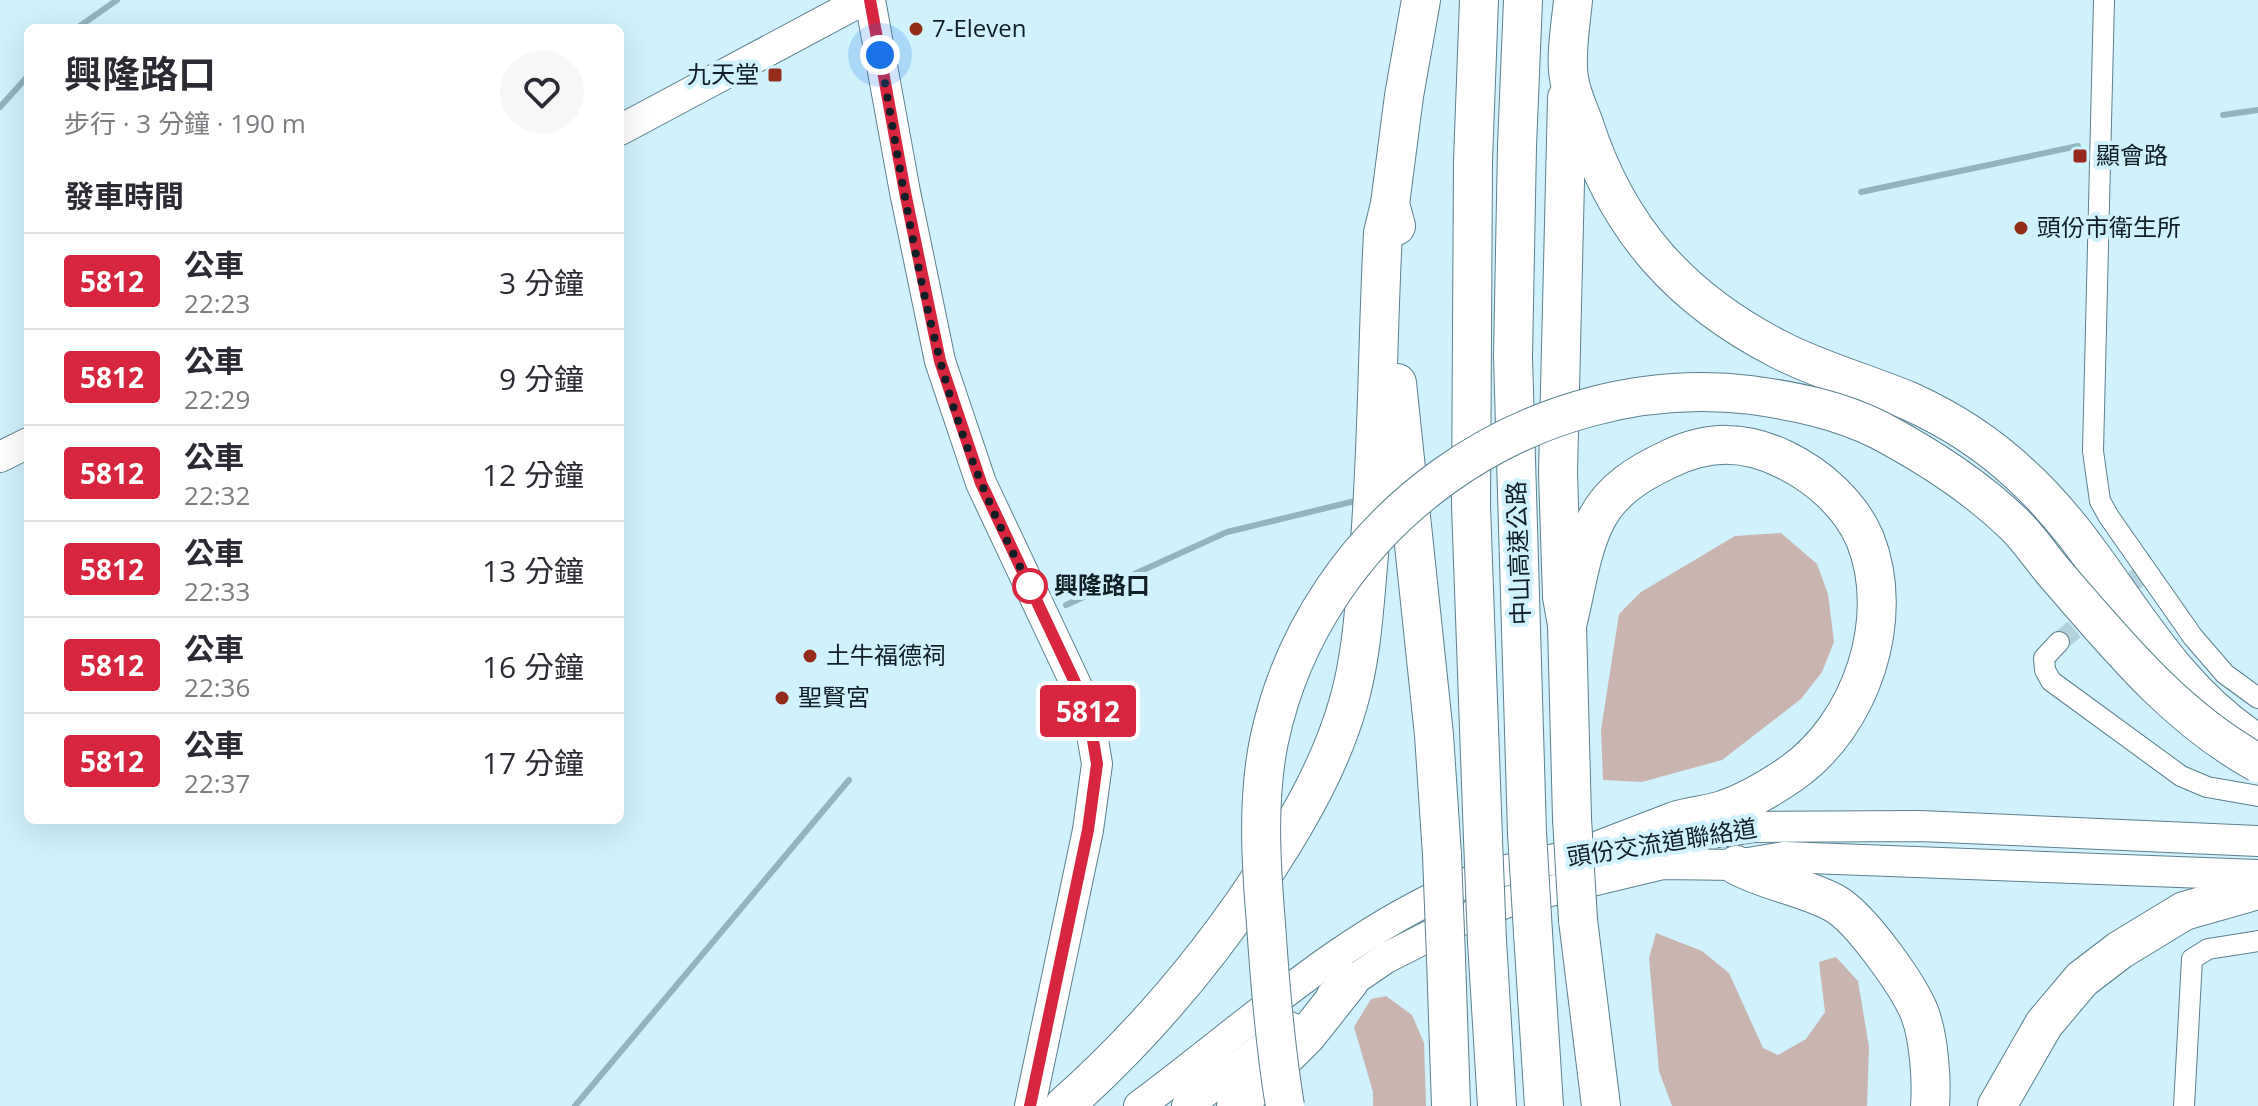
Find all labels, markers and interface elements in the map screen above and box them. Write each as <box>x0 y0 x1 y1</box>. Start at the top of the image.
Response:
place label: 7-Eleven <box>932 11 1027 44</box>
marker: 7-Eleven <box>907 20 925 38</box>
your location <box>860 35 900 75</box>
text: 興隆路口 <box>64 47 216 99</box>
button: heart <box>500 50 584 134</box>
place label: 九天堂 <box>687 57 759 90</box>
marker: 九天堂 <box>766 66 784 84</box>
text: 步行 · 3 分鐘 · 190 m <box>64 105 306 141</box>
place label: 顯會路 <box>2096 138 2168 171</box>
marker: 顯會路 <box>2071 147 2089 165</box>
text: 發車時間 <box>64 175 184 216</box>
place label: 頭份市衛生所 <box>2037 210 2181 243</box>
marker: 頭份市衛生所 <box>2012 219 2030 237</box>
text: 公車 <box>184 244 244 285</box>
text: 5812 <box>80 262 144 300</box>
text: 3 分鐘 <box>499 262 584 303</box>
text: 22:23 <box>184 285 250 321</box>
text: 公車 <box>184 340 244 381</box>
text: 5812 <box>80 358 144 396</box>
text: 9 分鐘 <box>499 358 584 399</box>
text: 22:29 <box>184 381 250 417</box>
text: 公車 <box>184 436 244 477</box>
text: 5812 <box>80 454 144 492</box>
text: 12 分鐘 <box>482 454 584 495</box>
text: 22:32 <box>184 477 250 513</box>
street label: 中山高速公路 <box>1498 481 1537 626</box>
text: 公車 <box>184 532 244 573</box>
text: 5812 <box>80 550 144 588</box>
text: 13 分鐘 <box>482 550 584 591</box>
place label: 興隆路口 <box>1054 568 1150 601</box>
marker: 興隆路口 <box>1013 569 1047 603</box>
text: 22:33 <box>184 573 250 609</box>
text: 公車 <box>184 628 244 669</box>
place label: 土牛福德祠 <box>826 638 946 671</box>
text: 5812 <box>80 646 144 684</box>
text: 16 分鐘 <box>482 646 584 687</box>
marker: 土牛福德祠 <box>801 647 819 665</box>
text: 22:36 <box>184 669 250 705</box>
place label: 聖賢宮 <box>798 680 870 713</box>
line badge: 5812 <box>1032 685 1144 737</box>
marker: 聖賢宮 <box>773 689 791 707</box>
text: 5812 <box>1056 692 1120 730</box>
text: 公車 <box>184 724 244 765</box>
text: 5812 <box>80 742 144 780</box>
text: 17 分鐘 <box>482 742 584 783</box>
text: 22:37 <box>184 765 250 801</box>
street label: 頭份交流道聯絡道 <box>1564 810 1759 873</box>

